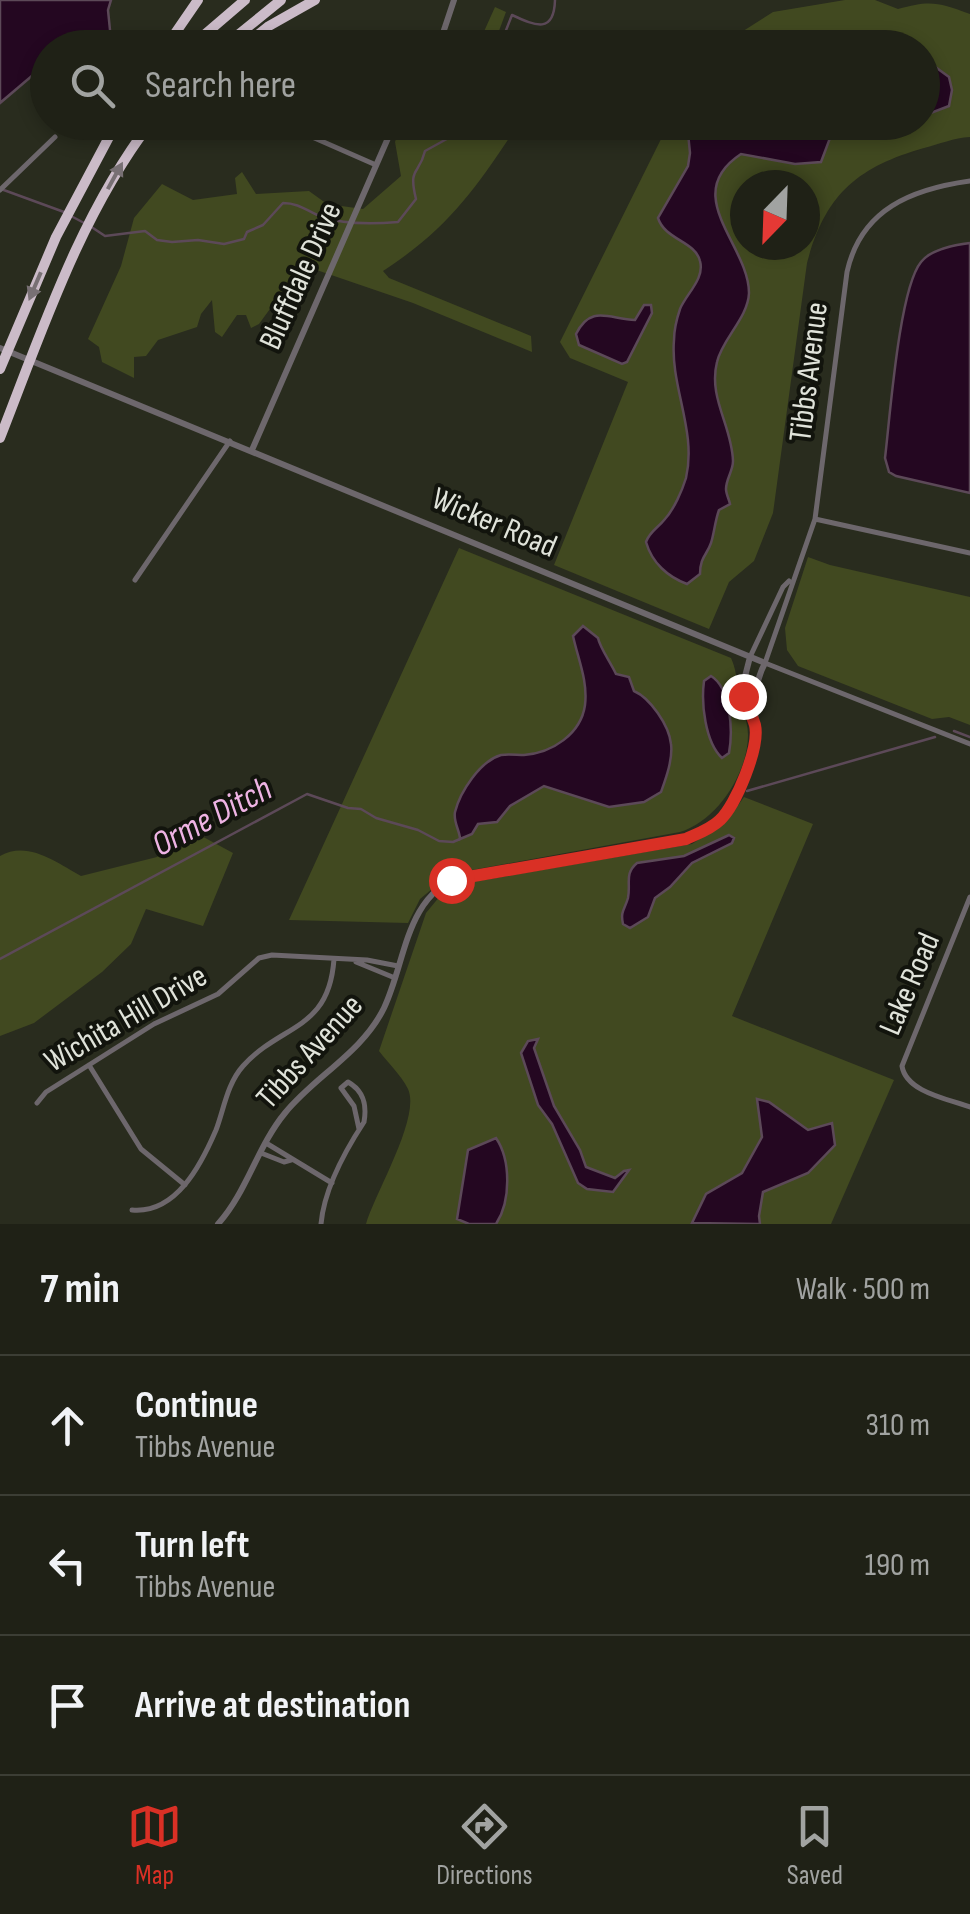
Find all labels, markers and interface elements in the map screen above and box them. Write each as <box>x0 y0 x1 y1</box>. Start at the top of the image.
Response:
search box <box>30 30 940 140</box>
icon: search <box>65 58 120 113</box>
text: Search here <box>145 63 296 108</box>
one-way arrow <box>106 161 123 190</box>
north arrow <box>730 170 820 260</box>
street label: Bluffdale Drive <box>251 196 351 356</box>
one-way arrow <box>26 271 42 301</box>
street label: Tibbs Avenue <box>781 300 837 444</box>
street label: Wicker Road <box>426 479 562 567</box>
route end <box>721 674 767 720</box>
water label: Orme Ditch <box>145 768 279 866</box>
route start <box>429 858 475 904</box>
street label: Lake Road <box>871 927 949 1041</box>
street label: Wichita Hill Drive <box>38 957 214 1081</box>
street label: Tibbs Avenue <box>249 987 371 1117</box>
text: 7 min <box>40 1264 120 1315</box>
text: Walk · 500 m <box>796 1270 930 1309</box>
text: Continue <box>135 1383 258 1428</box>
icon: ahead <box>40 1398 95 1453</box>
text: 310 m <box>865 1406 930 1445</box>
text: Tibbs Avenue <box>135 1428 275 1467</box>
text: Turn left <box>135 1523 249 1568</box>
icon: left <box>40 1538 95 1593</box>
text: 190 m <box>865 1546 930 1585</box>
text: Tibbs Avenue <box>135 1568 275 1607</box>
icon: arrive <box>40 1678 95 1733</box>
text: Arrive at destination <box>135 1683 410 1728</box>
tab: Map <box>127 1799 182 1892</box>
tab: Directions <box>436 1799 533 1892</box>
tab: Saved <box>787 1799 843 1892</box>

